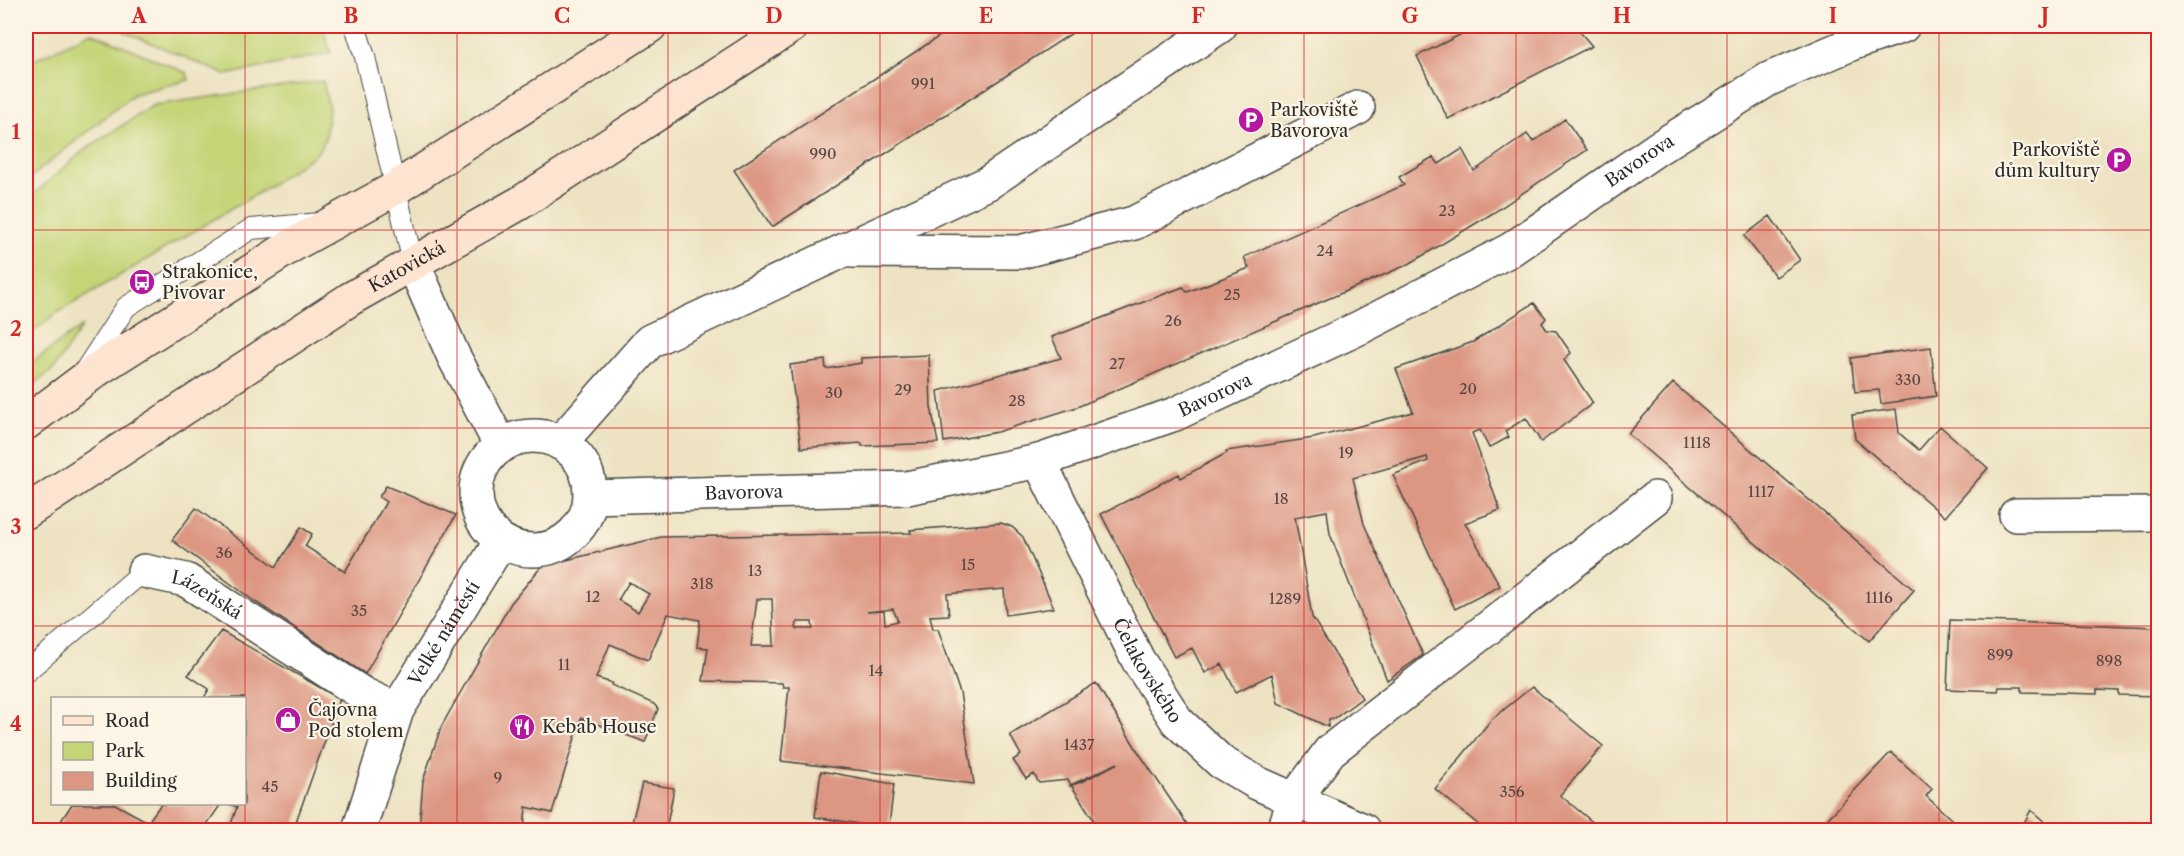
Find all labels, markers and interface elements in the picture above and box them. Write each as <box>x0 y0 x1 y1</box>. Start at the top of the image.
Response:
text: A <box>130 4 147 28</box>
text: B <box>344 4 359 28</box>
text: C <box>554 4 570 28</box>
text: D <box>765 4 783 28</box>
text: E <box>979 4 993 28</box>
text: F <box>1191 4 1205 28</box>
text: G <box>1402 4 1419 28</box>
text: H <box>1613 4 1631 28</box>
text: I <box>1829 4 1837 28</box>
text: J <box>2037 4 2049 28</box>
house number: 991 <box>911 74 936 93</box>
place label: Parkoviště Bavorova <box>1270 99 1358 142</box>
parking icon: Parkoviště Bavorova <box>1236 105 1266 135</box>
text: 1 <box>12 120 21 144</box>
street label: Bavorova <box>1601 130 1678 192</box>
place label: Parkoviště dům kultury <box>1995 139 2101 182</box>
house number: 990 <box>809 144 837 163</box>
parking icon: Parkoviště dům kultury <box>2104 145 2134 175</box>
house number: 23 <box>1439 201 1455 220</box>
street label: Katovická <box>365 236 450 297</box>
house number: 24 <box>1316 241 1334 260</box>
place label: Strakonice, Pivovar <box>162 261 258 304</box>
bus stop icon: Strakonice, Pivovar <box>127 267 157 297</box>
house number: 25 <box>1224 285 1240 304</box>
house number: 26 <box>1164 311 1182 330</box>
text: 2 <box>10 317 22 341</box>
house number: 27 <box>1109 354 1126 373</box>
street label: Bavorova <box>1175 368 1256 422</box>
house number: 330 <box>1895 370 1921 389</box>
house number: 20 <box>1459 379 1477 398</box>
house number: 29 <box>894 380 912 399</box>
house number: 30 <box>825 383 843 402</box>
house number: 28 <box>1008 391 1026 410</box>
house number: 1118 <box>1683 433 1711 452</box>
house number: 19 <box>1338 443 1354 462</box>
street label: Bavorova <box>704 481 784 505</box>
house number: 1117 <box>1748 482 1775 501</box>
house number: 18 <box>1273 489 1289 508</box>
text: 3 <box>10 515 22 539</box>
house number: 36 <box>215 543 233 562</box>
house number: 15 <box>961 555 975 574</box>
house number: 13 <box>748 561 762 580</box>
street label: Lázeňská <box>170 566 247 625</box>
house number: 318 <box>690 574 714 593</box>
street label: Velké náměstí <box>403 576 485 690</box>
house number: 12 <box>586 587 600 606</box>
house number: 1116 <box>1865 588 1893 607</box>
house number: 1289 <box>1269 589 1301 608</box>
house number: 35 <box>351 601 367 620</box>
street label: Čelakovského <box>1108 613 1187 727</box>
house number: 899 <box>1987 645 2013 664</box>
house number: 898 <box>2096 651 2122 670</box>
house number: 11 <box>558 655 571 674</box>
house number: 14 <box>869 661 883 680</box>
legend <box>51 697 246 805</box>
place label: Čajovna Pod stolem <box>308 697 404 742</box>
shop icon: Čajovna Pod stolem <box>273 705 303 735</box>
text: Road <box>105 710 150 732</box>
text: 4 <box>10 712 22 736</box>
restaurant icon: Kebab House <box>507 712 537 742</box>
place label: Kebab House <box>542 716 657 738</box>
house number: 1437 <box>1064 735 1095 754</box>
text: Park <box>105 740 146 762</box>
house number: 9 <box>494 768 502 787</box>
text: Building <box>105 770 177 792</box>
house number: 45 <box>262 777 278 796</box>
house number: 356 <box>1499 782 1525 801</box>

